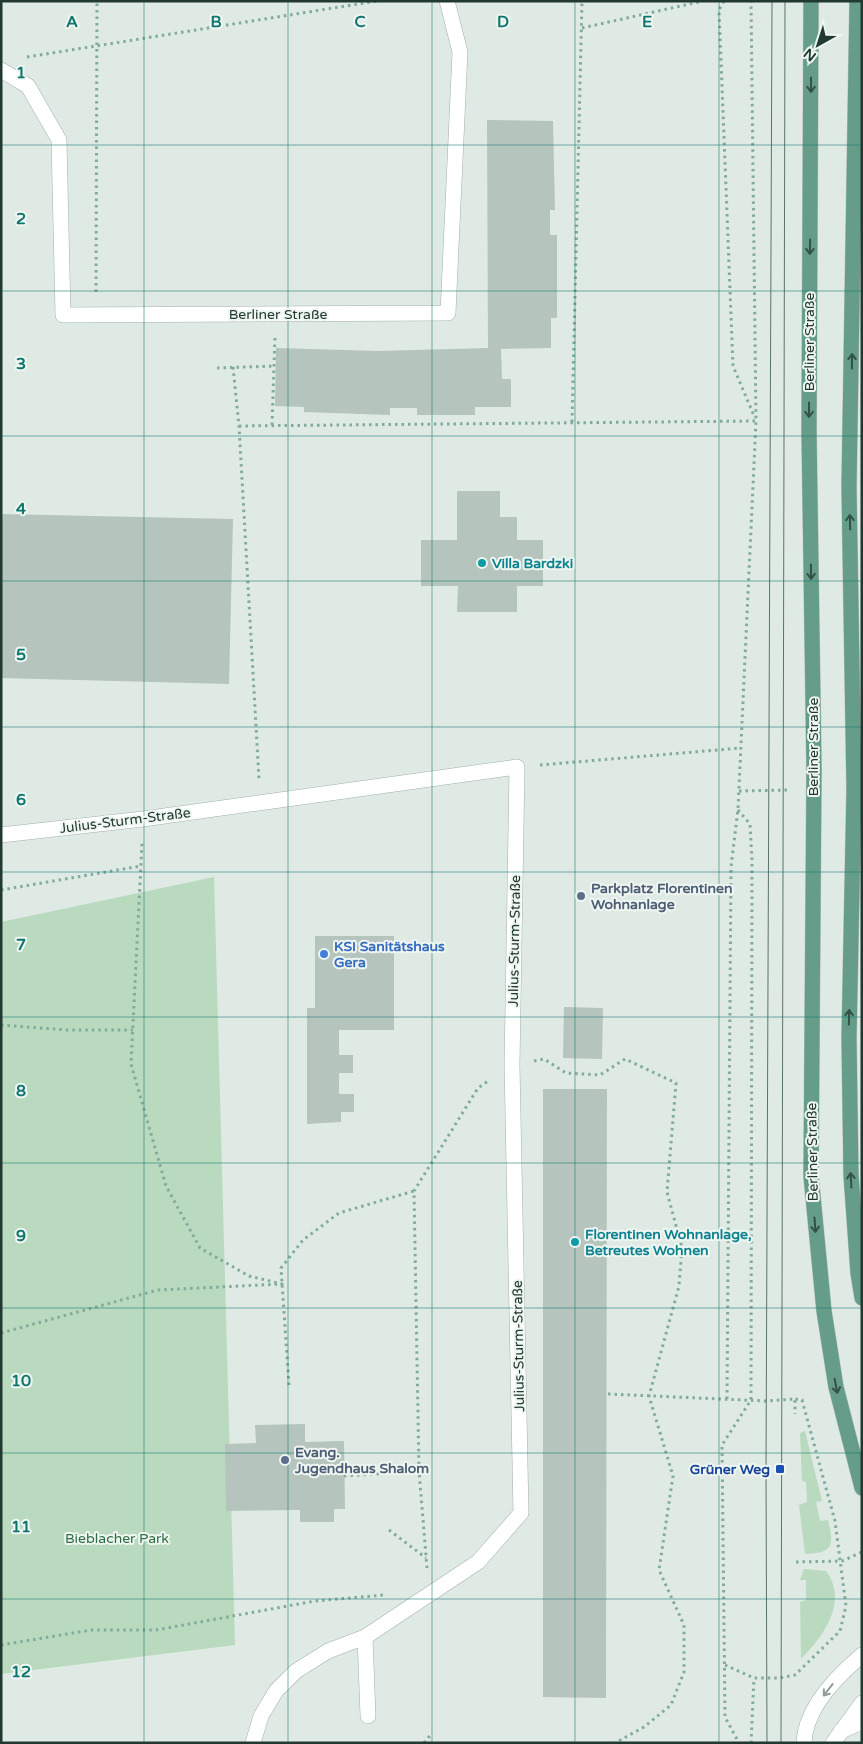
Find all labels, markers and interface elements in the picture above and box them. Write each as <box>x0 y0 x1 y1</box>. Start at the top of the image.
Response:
text: A <box>66 12 78 32</box>
text: B <box>210 12 222 32</box>
text: C <box>354 12 366 32</box>
text: D <box>497 12 509 32</box>
text: E <box>642 12 652 32</box>
north arrow <box>793 20 843 70</box>
text: N <box>800 45 820 65</box>
text: 1 <box>16 63 26 83</box>
one-way arrow <box>806 76 816 93</box>
text: 2 <box>16 209 26 229</box>
one-way arrow <box>805 239 815 255</box>
street label: Berliner Straße <box>801 293 818 391</box>
street label: Berliner Straße <box>229 306 327 323</box>
one-way arrow <box>847 353 857 370</box>
text: 3 <box>16 354 26 374</box>
one-way arrow <box>804 402 814 418</box>
text: 4 <box>16 499 26 519</box>
one-way arrow <box>845 514 855 530</box>
place label: Villa Bardzki <box>492 555 573 572</box>
marker: Villa Bardzki <box>476 557 488 569</box>
one-way arrow <box>806 564 816 580</box>
text: 5 <box>16 645 26 665</box>
street label: Berliner Straße <box>805 698 822 796</box>
text: 6 <box>16 790 26 810</box>
street label: Julius-Sturm-Straße <box>59 804 192 837</box>
street label: Julius-Sturm-Straße <box>505 875 524 1007</box>
place label: Parkplatz Florentinen Wohnanlage <box>591 880 733 913</box>
marker: Parkplatz Florentinen Wohnanlage <box>575 890 587 902</box>
text: 7 <box>16 935 26 955</box>
place label: KSI Sanitätshaus Gera <box>334 938 445 971</box>
marker: KSI Sanitätshaus Gera <box>318 948 330 960</box>
one-way arrow <box>845 1010 854 1026</box>
text: 8 <box>16 1081 26 1101</box>
street label: Berliner Straße <box>803 1102 822 1201</box>
one-way arrow <box>847 1172 856 1188</box>
one-way arrow <box>810 1217 819 1233</box>
text: 9 <box>16 1226 26 1246</box>
place label: Florentinen Wohnanlage, Betreutes Wohnen <box>585 1226 752 1259</box>
marker: Florentinen Wohnanlage, Betreutes Wohnen <box>569 1236 581 1248</box>
street label: Julius-Sturm-Straße <box>509 1280 528 1412</box>
text: 10 <box>11 1371 31 1391</box>
one-way arrow <box>832 1378 841 1394</box>
place label: Evang. Jugendhaus Shalom <box>294 1444 429 1477</box>
marker: Evang. Jugendhaus Shalom <box>279 1454 291 1466</box>
place label: Grüner Weg <box>690 1461 770 1478</box>
marker: Grüner Weg <box>774 1463 786 1475</box>
text: 11 <box>11 1517 31 1537</box>
park label: Bieblacher Park <box>65 1530 169 1547</box>
text: 12 <box>11 1662 31 1682</box>
one-way arrow <box>823 1683 834 1696</box>

